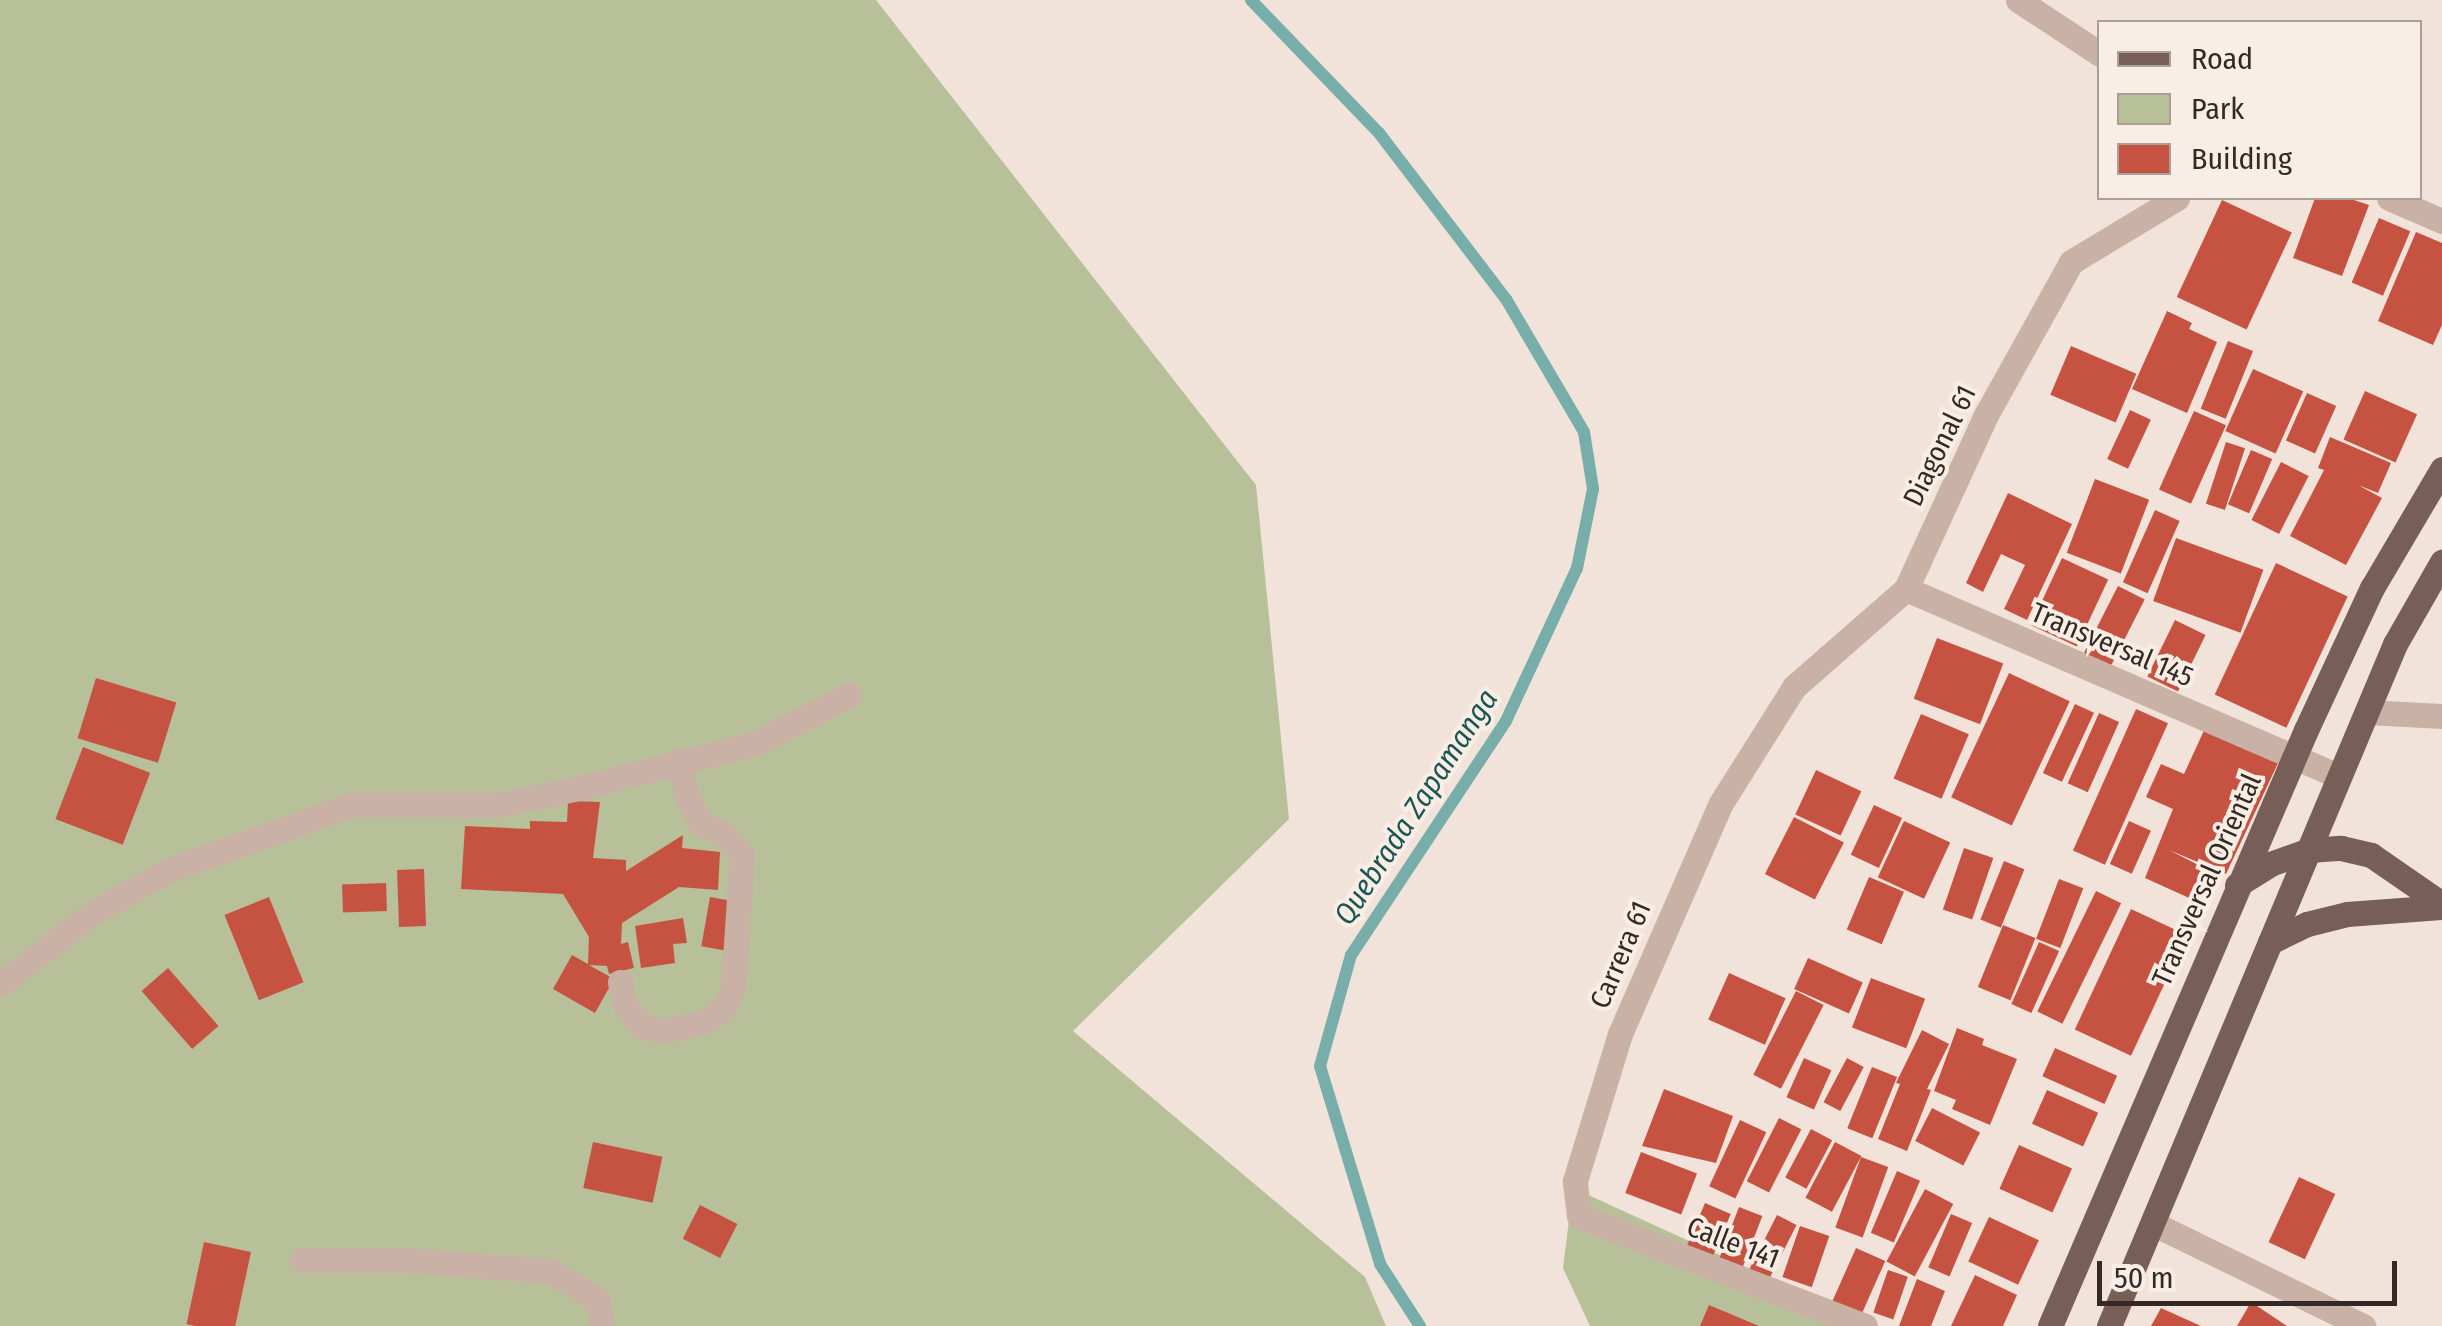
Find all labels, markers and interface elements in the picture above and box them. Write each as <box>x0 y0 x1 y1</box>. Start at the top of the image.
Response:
legend <box>2097 20 2422 200</box>
text: Road <box>2191 41 2253 77</box>
text: Park <box>2191 91 2244 127</box>
text: Building <box>2191 141 2292 177</box>
street label: Diagonal 61 <box>1896 380 1984 512</box>
street label: Transversal 145 <box>2026 596 2198 694</box>
water label: Quebrada Zapamanga <box>1326 683 1506 931</box>
street label: Transversal Oriental <box>2145 769 2269 991</box>
street label: Carrera 61 <box>1583 896 1659 1014</box>
street label: Calle 141 <box>1682 1210 1784 1276</box>
scale bar <box>2102 1241 2402 1303</box>
text: 50 m <box>2114 1260 2174 1296</box>

